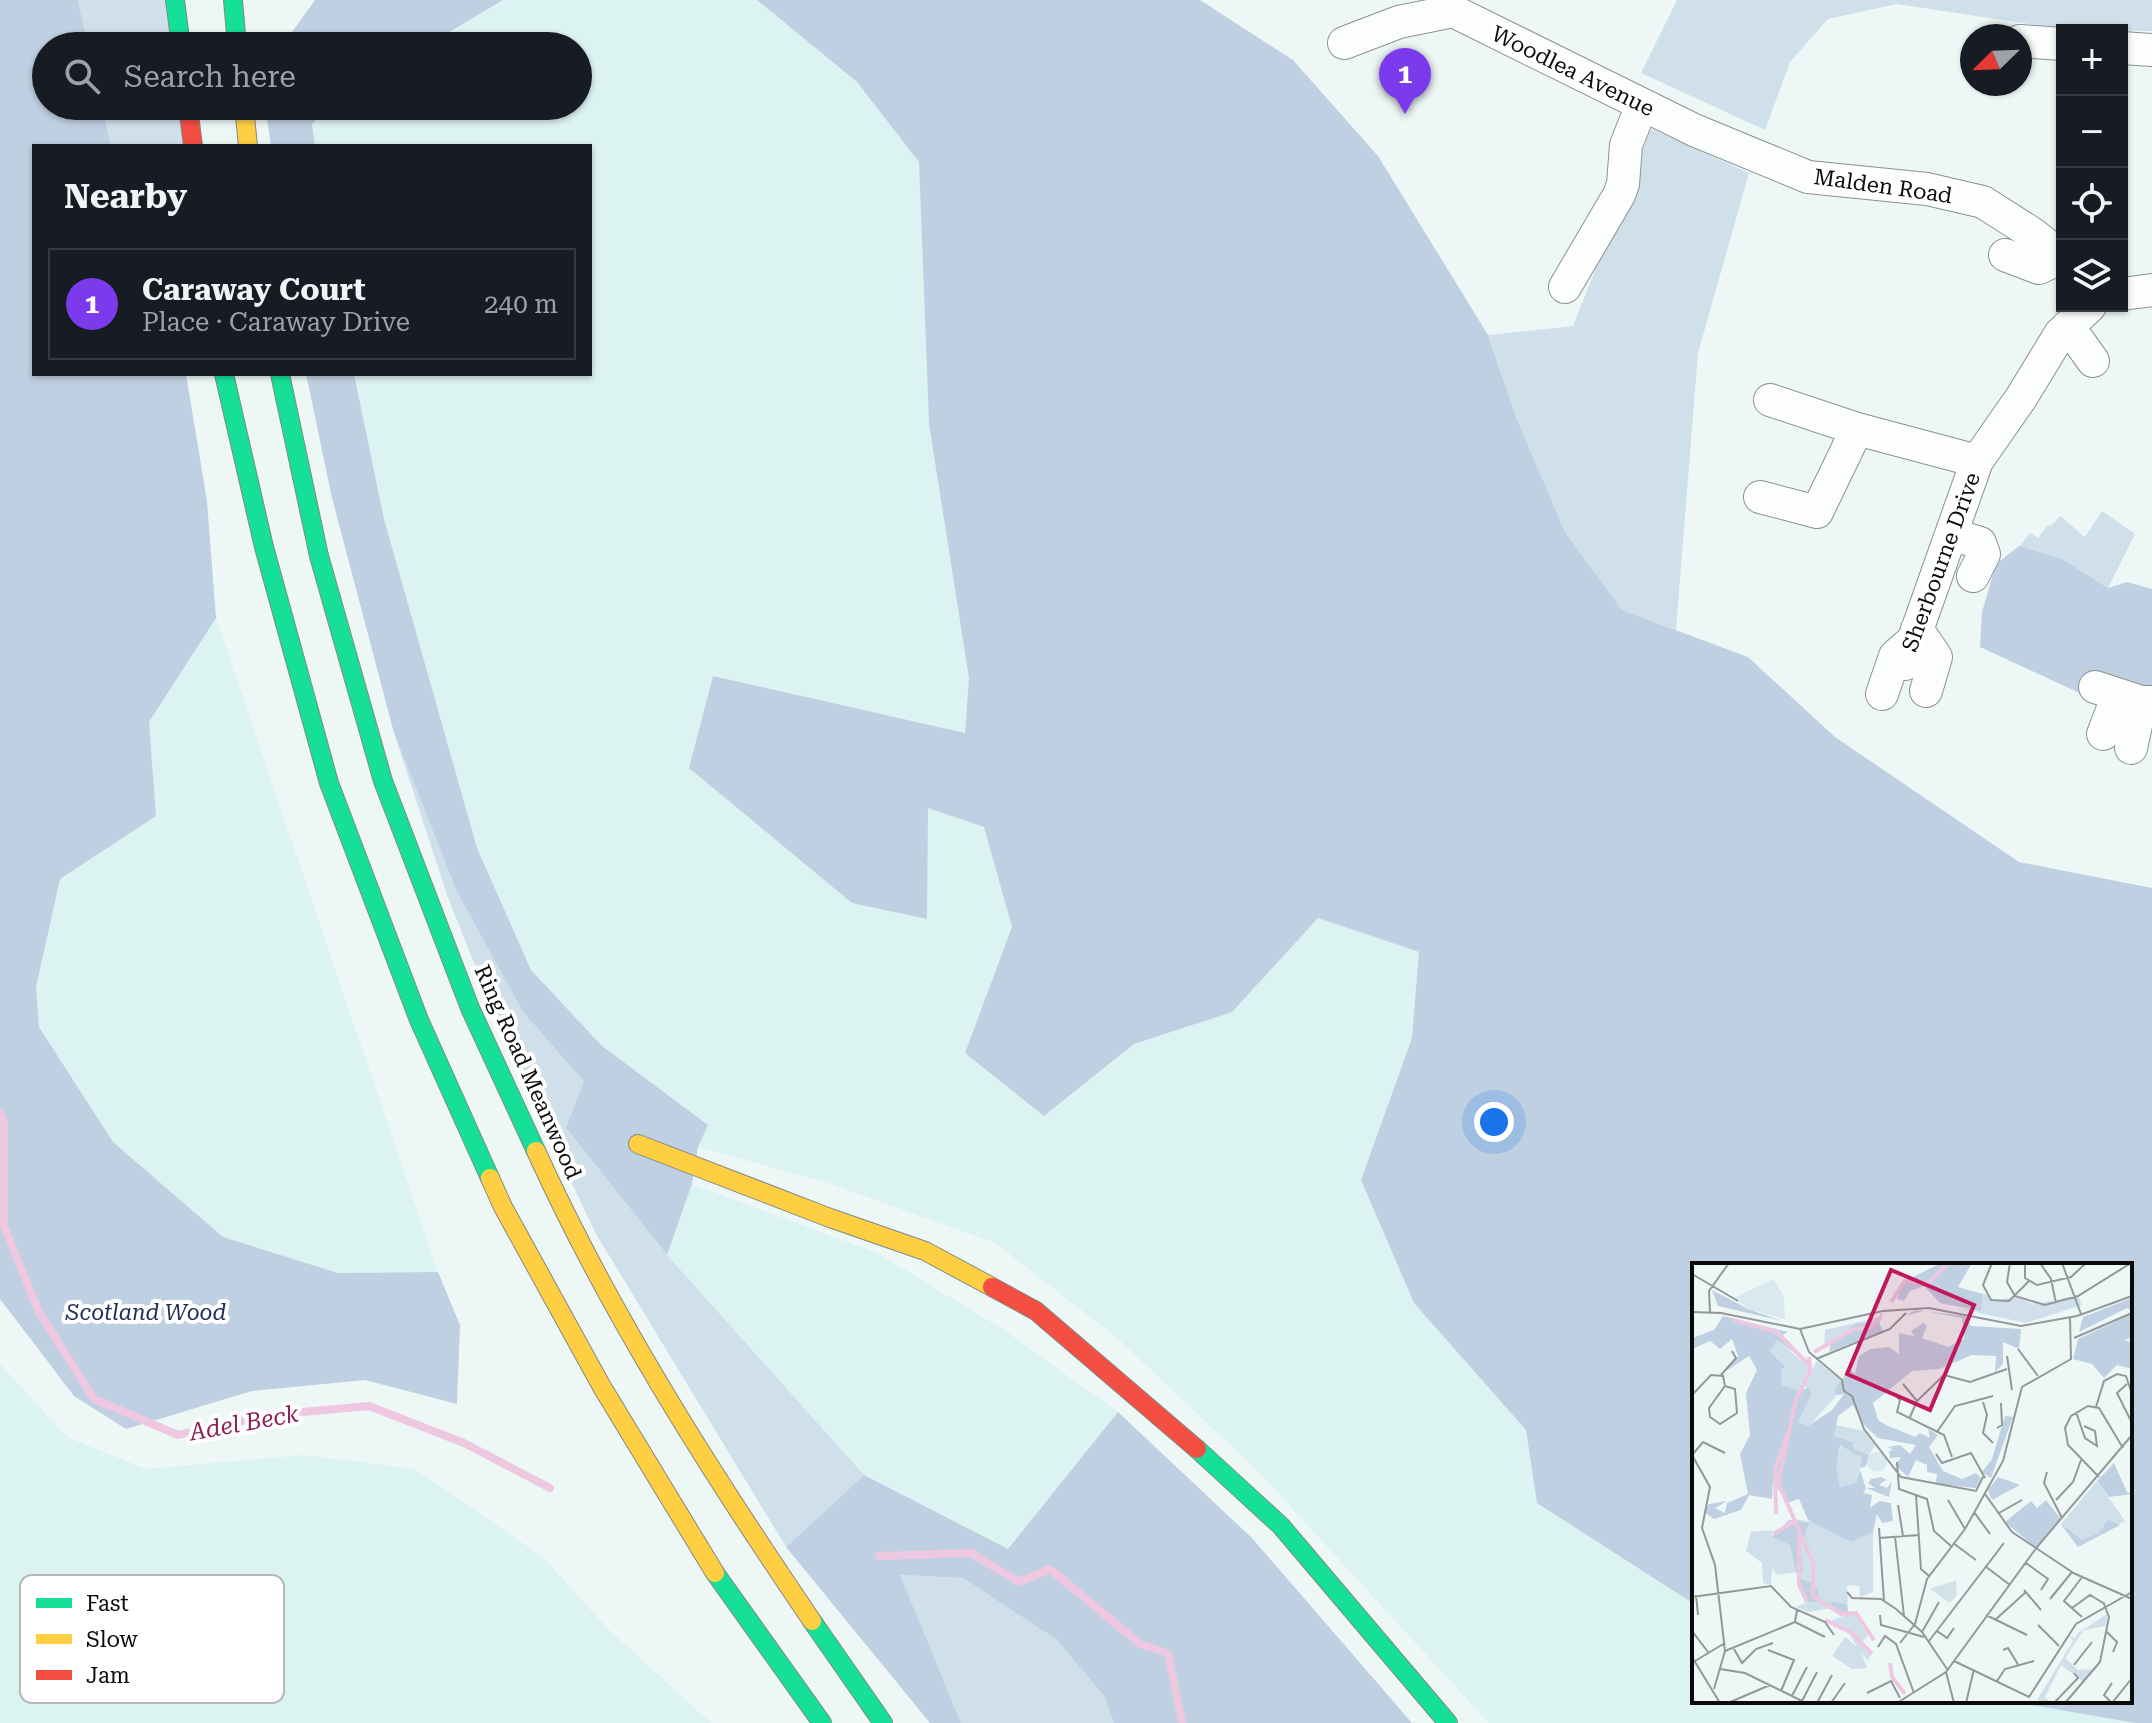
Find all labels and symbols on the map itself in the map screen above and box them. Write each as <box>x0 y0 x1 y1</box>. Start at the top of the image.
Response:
street label: Woodlea Avenue <box>1488 21 1658 121</box>
north arrow <box>1960 24 2032 96</box>
pin: 1 <box>1379 48 1431 114</box>
street label: Malden Road <box>1812 164 1954 208</box>
street label: Sherbourne Drive <box>1897 469 1985 655</box>
street label: Ring Road Meanwood <box>469 961 587 1183</box>
your location <box>1474 1102 1514 1142</box>
inset map <box>1692 1263 2132 1703</box>
park label: Scotland Wood <box>65 1300 226 1325</box>
water label: Adel Beck <box>185 1400 301 1447</box>
legend <box>20 1575 284 1703</box>
text: Fast <box>86 1591 129 1616</box>
text: Slow <box>86 1627 139 1652</box>
text: Jam <box>86 1663 130 1688</box>

